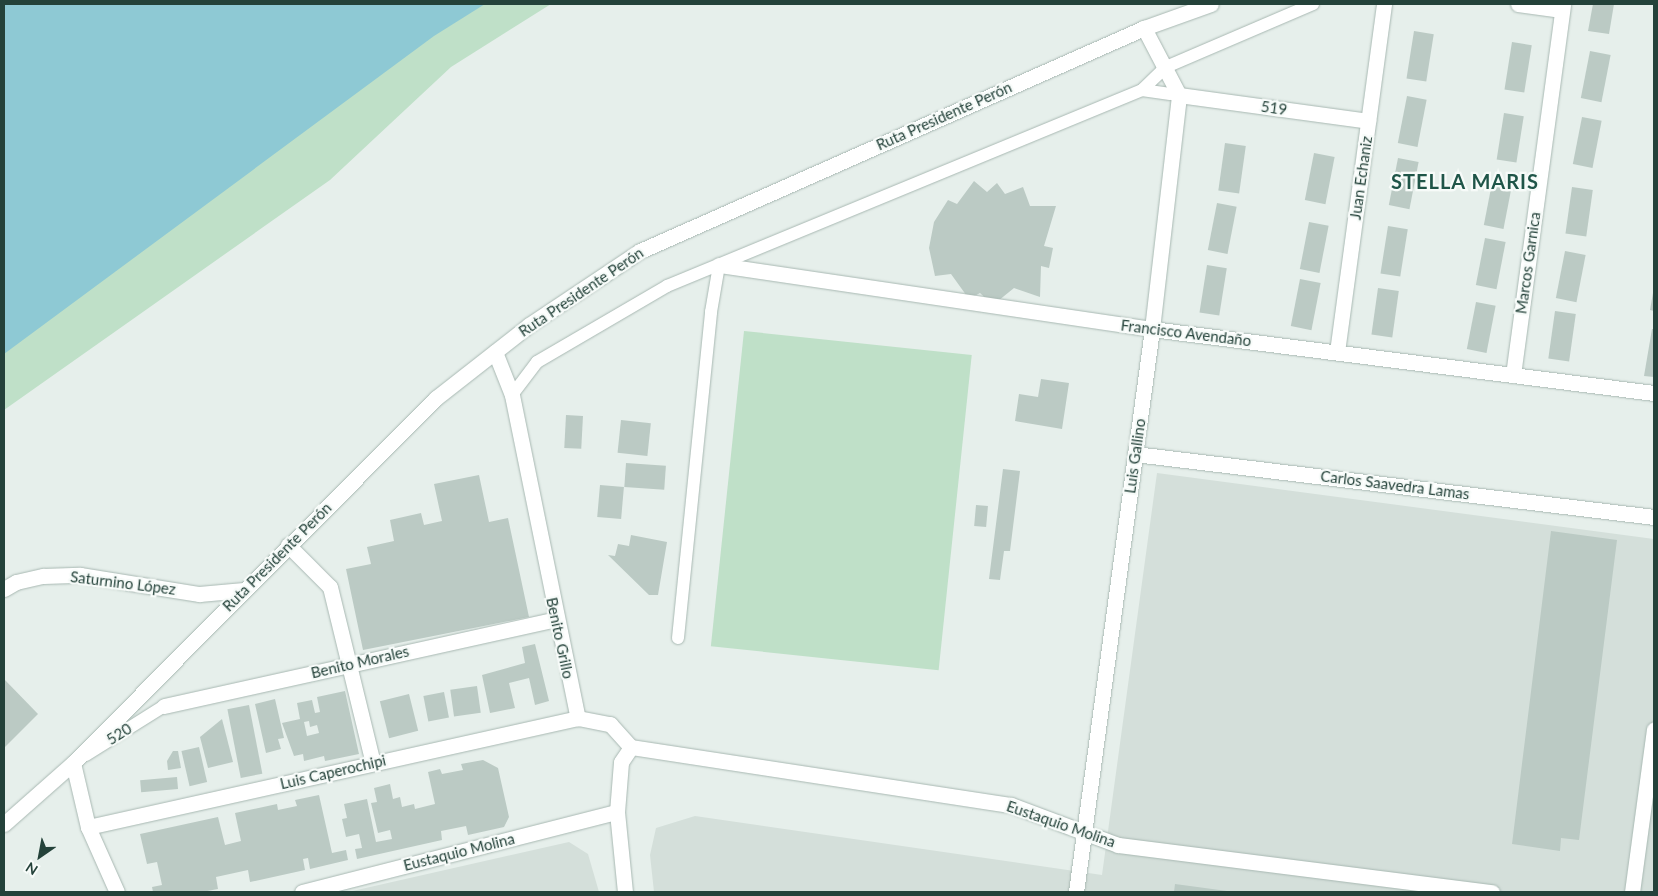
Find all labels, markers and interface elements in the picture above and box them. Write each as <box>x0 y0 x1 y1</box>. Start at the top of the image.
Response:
street label: Ruta Presidente Perón <box>873 78 1015 154</box>
street label: 519 <box>1260 97 1288 119</box>
street label: Juan Echaniz <box>1346 135 1376 221</box>
district label: STELLA MARIS <box>1389 169 1541 193</box>
street label: Marcos Garnica <box>1512 211 1544 315</box>
street label: Ruta Presidente Perón <box>515 244 647 340</box>
street label: Francisco Avendaño <box>1120 316 1252 350</box>
street label: Luis Gallino <box>1121 417 1149 495</box>
street label: Carlos Saavedra Lamas <box>1319 467 1471 503</box>
street label: Ruta Presidente Perón <box>219 499 335 615</box>
street label: Saturnino López <box>69 568 177 598</box>
street label: Benito Grillo <box>543 596 577 680</box>
street label: Benito Morales <box>309 642 411 682</box>
street label: 520 <box>103 719 135 749</box>
street label: Luis Caperochipi <box>278 751 388 793</box>
street label: Eustaquio Molina <box>1004 797 1118 851</box>
street label: Eustaquio Molina <box>402 829 516 875</box>
north arrow <box>15 831 65 881</box>
text: N <box>22 859 41 879</box>

